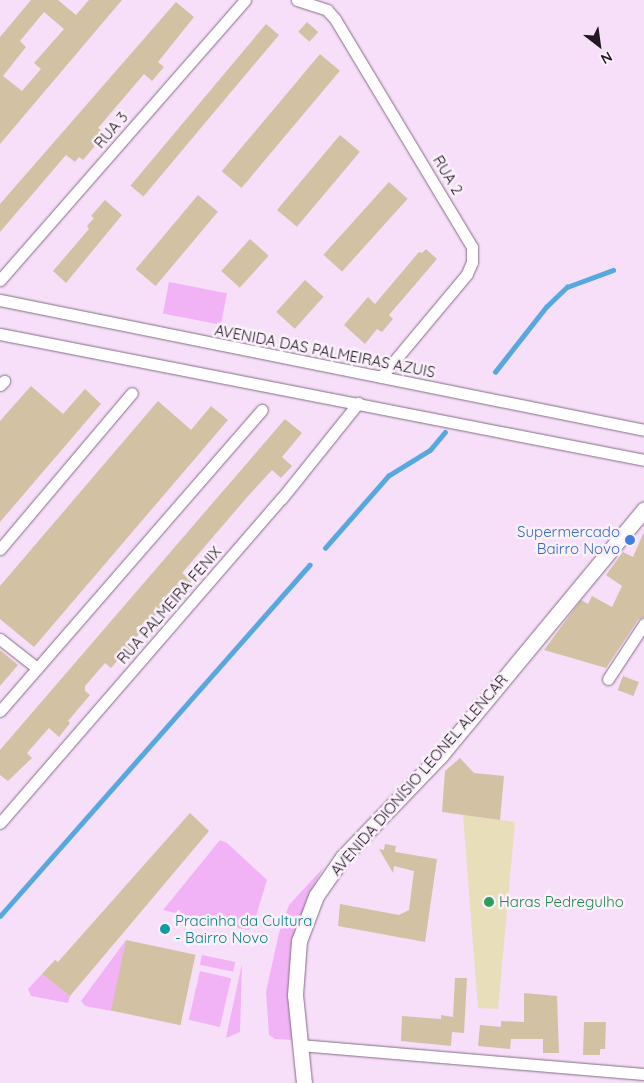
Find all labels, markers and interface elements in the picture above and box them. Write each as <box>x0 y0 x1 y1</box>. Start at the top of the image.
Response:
north arrow <box>574 20 624 70</box>
text: N <box>598 48 615 68</box>
street label: RUA 3 <box>90 108 132 152</box>
street label: RUA 2 <box>429 152 467 198</box>
street label: AVENIDA DAS PALMEIRAS AZUIS <box>213 321 437 381</box>
place label: Supermercado Bairro Novo <box>517 522 620 557</box>
marker: Supermercado Bairro Novo <box>624 534 636 546</box>
street label: RUA PALMEIRA FENIX <box>113 543 225 667</box>
street label: AVENIDA DIONÍSIO LEONEL ALENCAR <box>327 671 511 879</box>
place label: Haras Pedregulho <box>499 893 624 911</box>
marker: Haras Pedregulho <box>483 896 495 908</box>
place label: Pracinha da Cultura - Bairro Novo <box>175 911 312 946</box>
marker: Pracinha da Cultura - Bairro Novo <box>159 923 171 935</box>

